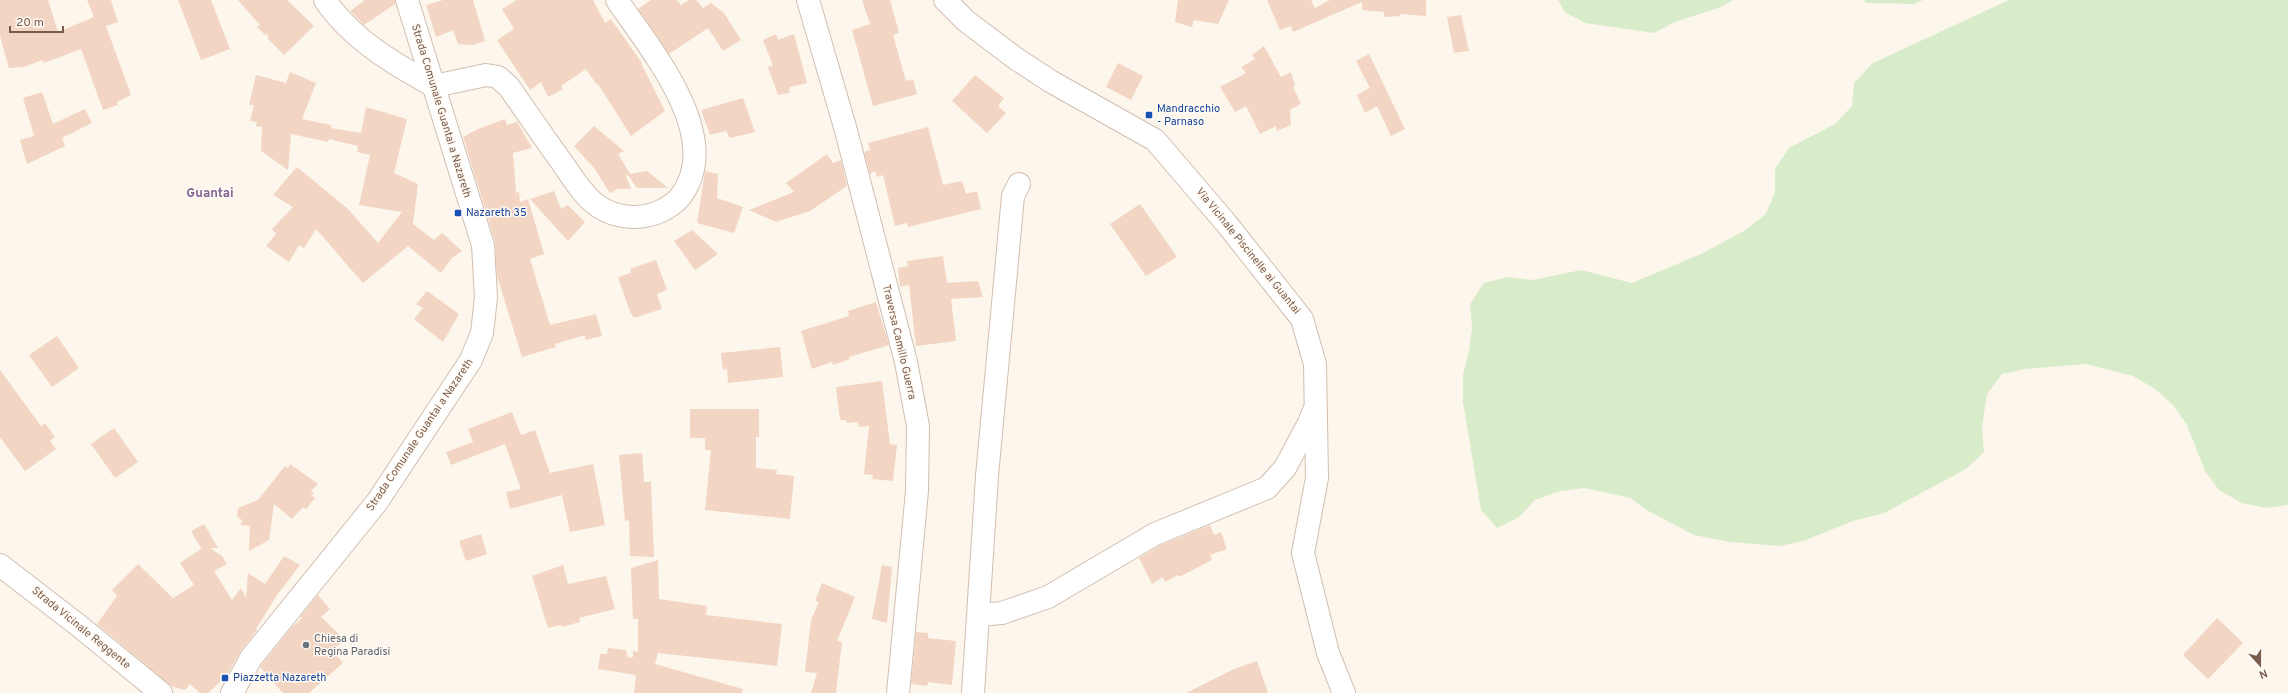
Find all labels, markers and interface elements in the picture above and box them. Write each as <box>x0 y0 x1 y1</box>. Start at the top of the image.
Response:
scale bar <box>10 8 63 34</box>
text: 20 m <box>16 15 44 31</box>
street label: Strada Comunale Guantai a Nazareth <box>408 22 474 200</box>
place label: Mandracchio - Parnaso <box>1157 102 1220 129</box>
marker: Mandracchio - Parnaso <box>1144 110 1154 120</box>
street label: Via Vicinale Piscinelle ai Guantai <box>1193 185 1303 317</box>
district label: Guantai <box>186 186 234 202</box>
place label: Nazareth 35 <box>466 206 527 220</box>
marker: Nazareth 35 <box>453 208 463 218</box>
street label: Traversa Camillo Guerra <box>879 283 919 401</box>
street label: Strada Comunale Guantai a Nazareth <box>364 356 476 514</box>
street label: Strada Vicinale Reggente <box>29 584 133 672</box>
place label: Chiesa di Regina Paradisi <box>314 632 390 659</box>
marker: Chiesa di Regina Paradisi <box>301 640 311 650</box>
north arrow <box>2240 645 2280 685</box>
text: N <box>2257 665 2269 681</box>
place label: Piazzetta Nazareth <box>233 671 326 685</box>
marker: Piazzetta Nazareth <box>220 673 230 683</box>

